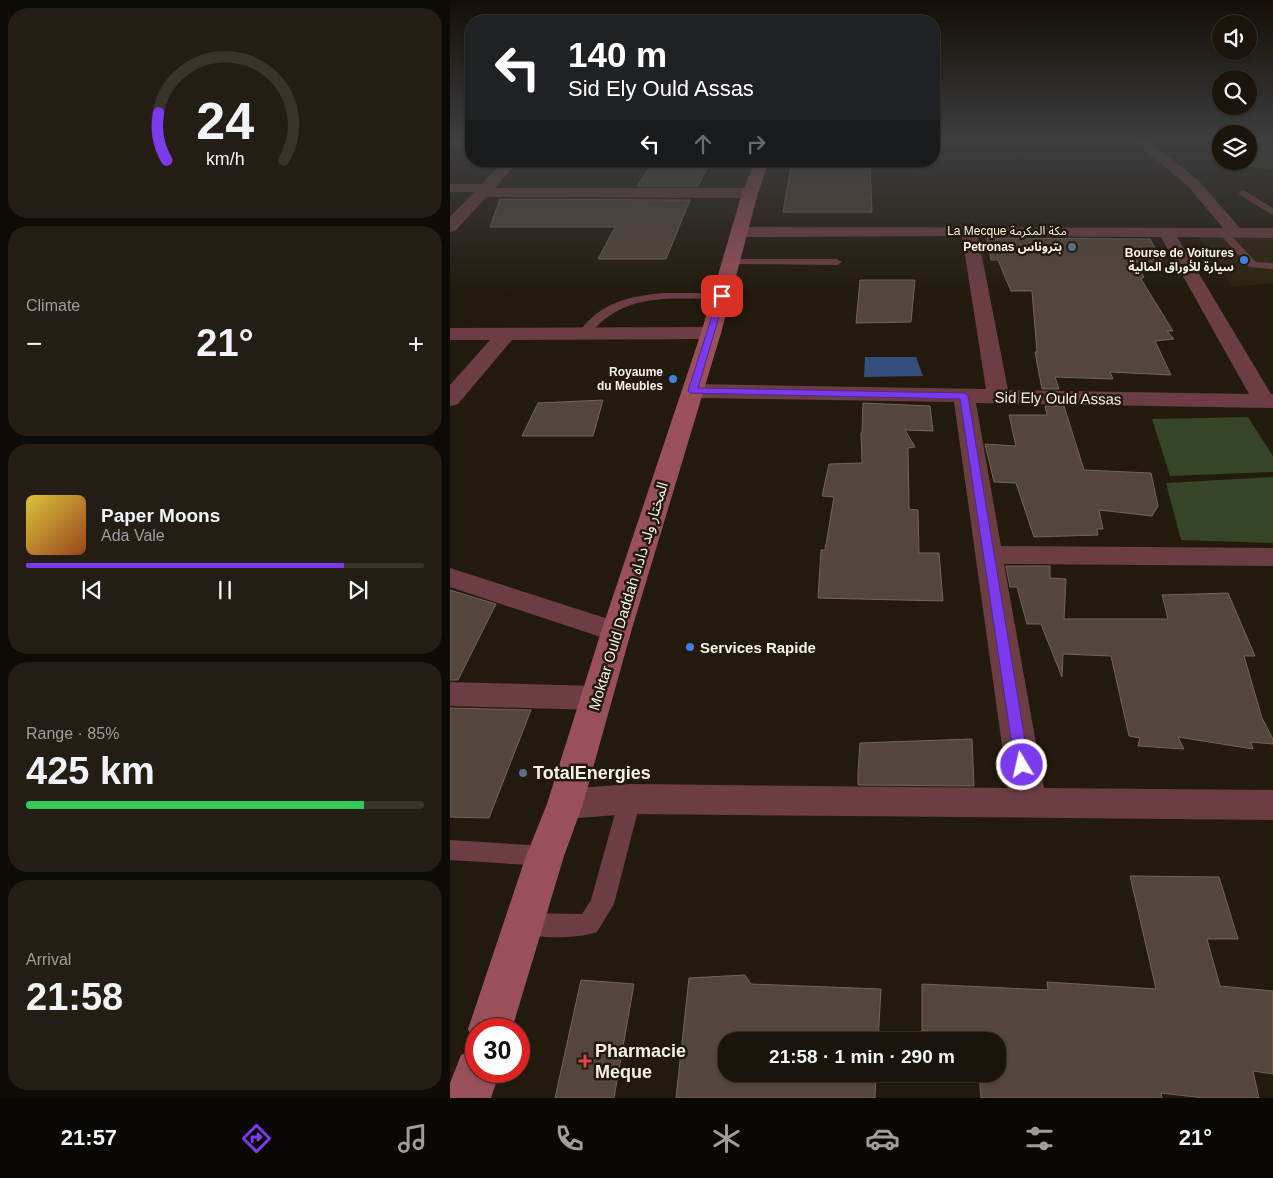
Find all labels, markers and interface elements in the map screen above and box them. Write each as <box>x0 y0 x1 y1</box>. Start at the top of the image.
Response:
map controls <box>1212 15 1257 170</box>
button: sound <box>1212 15 1257 60</box>
icon: left <box>485 35 550 100</box>
text: 140 m <box>568 35 667 74</box>
button: search <box>1212 70 1257 115</box>
text: Sid Ely Ould Assas <box>568 76 754 101</box>
text: 24 <box>196 92 254 150</box>
button: layers <box>1212 125 1257 170</box>
icon: left <box>636 130 664 158</box>
icon: ahead <box>689 130 717 158</box>
icon: right <box>742 130 770 158</box>
text: km/h <box>206 149 244 169</box>
street label: La Mecque مكة المكرمة <box>947 224 1067 238</box>
place label: Petronas بتروناس <box>963 240 1062 254</box>
marker: Petronas بتروناس <box>1066 241 1078 253</box>
place label: Bourse de Voitures سيارة للأوراق المالية <box>1125 246 1234 274</box>
marker: Bourse de Voitures سيارة للأوراق المالية <box>1238 254 1250 266</box>
pin <box>701 275 743 317</box>
icon: arrive <box>708 282 736 310</box>
text: Climate <box>26 297 80 314</box>
text: 21° <box>196 322 254 364</box>
text: − <box>26 328 42 359</box>
text: + <box>408 328 424 359</box>
place label: Royaume du Meubles <box>597 365 663 393</box>
marker: Royaume du Meubles <box>667 373 679 385</box>
street label: Sid Ely Ould Assas <box>994 388 1122 408</box>
street label: Moktar Ould Daddah المختار ولد داداه <box>585 480 672 713</box>
text: Paper Moons <box>101 505 220 526</box>
text: Ada Vale <box>101 527 165 544</box>
icon: previous <box>78 576 106 604</box>
icon: pause <box>211 576 239 604</box>
icon: next <box>344 576 372 604</box>
place label: Services Rapide <box>700 639 816 656</box>
marker: Services Rapide <box>684 641 696 653</box>
text: Range · 85% <box>26 725 119 742</box>
position arrow <box>995 738 1047 790</box>
text: 425 km <box>26 750 155 792</box>
place label: TotalEnergies <box>533 763 651 783</box>
marker: TotalEnergies <box>517 767 529 779</box>
text: Arrival <box>26 951 71 968</box>
text: 21:58 <box>26 976 123 1018</box>
speed limit sign: 30 <box>465 1018 530 1083</box>
place label: Pharmacie Meque <box>595 1041 686 1082</box>
text: 21:58 · 1 min · 290 m <box>769 1046 955 1067</box>
marker: Pharmacie Meque <box>579 1055 591 1067</box>
icon: directions <box>239 1121 274 1156</box>
icon: music <box>395 1121 430 1156</box>
icon: phone <box>552 1121 587 1156</box>
icon: climate <box>709 1121 744 1156</box>
icon: car <box>865 1121 900 1156</box>
icon: filters <box>1022 1121 1057 1156</box>
text: 21:57 <box>61 1125 117 1150</box>
text: 21° <box>1179 1125 1212 1150</box>

